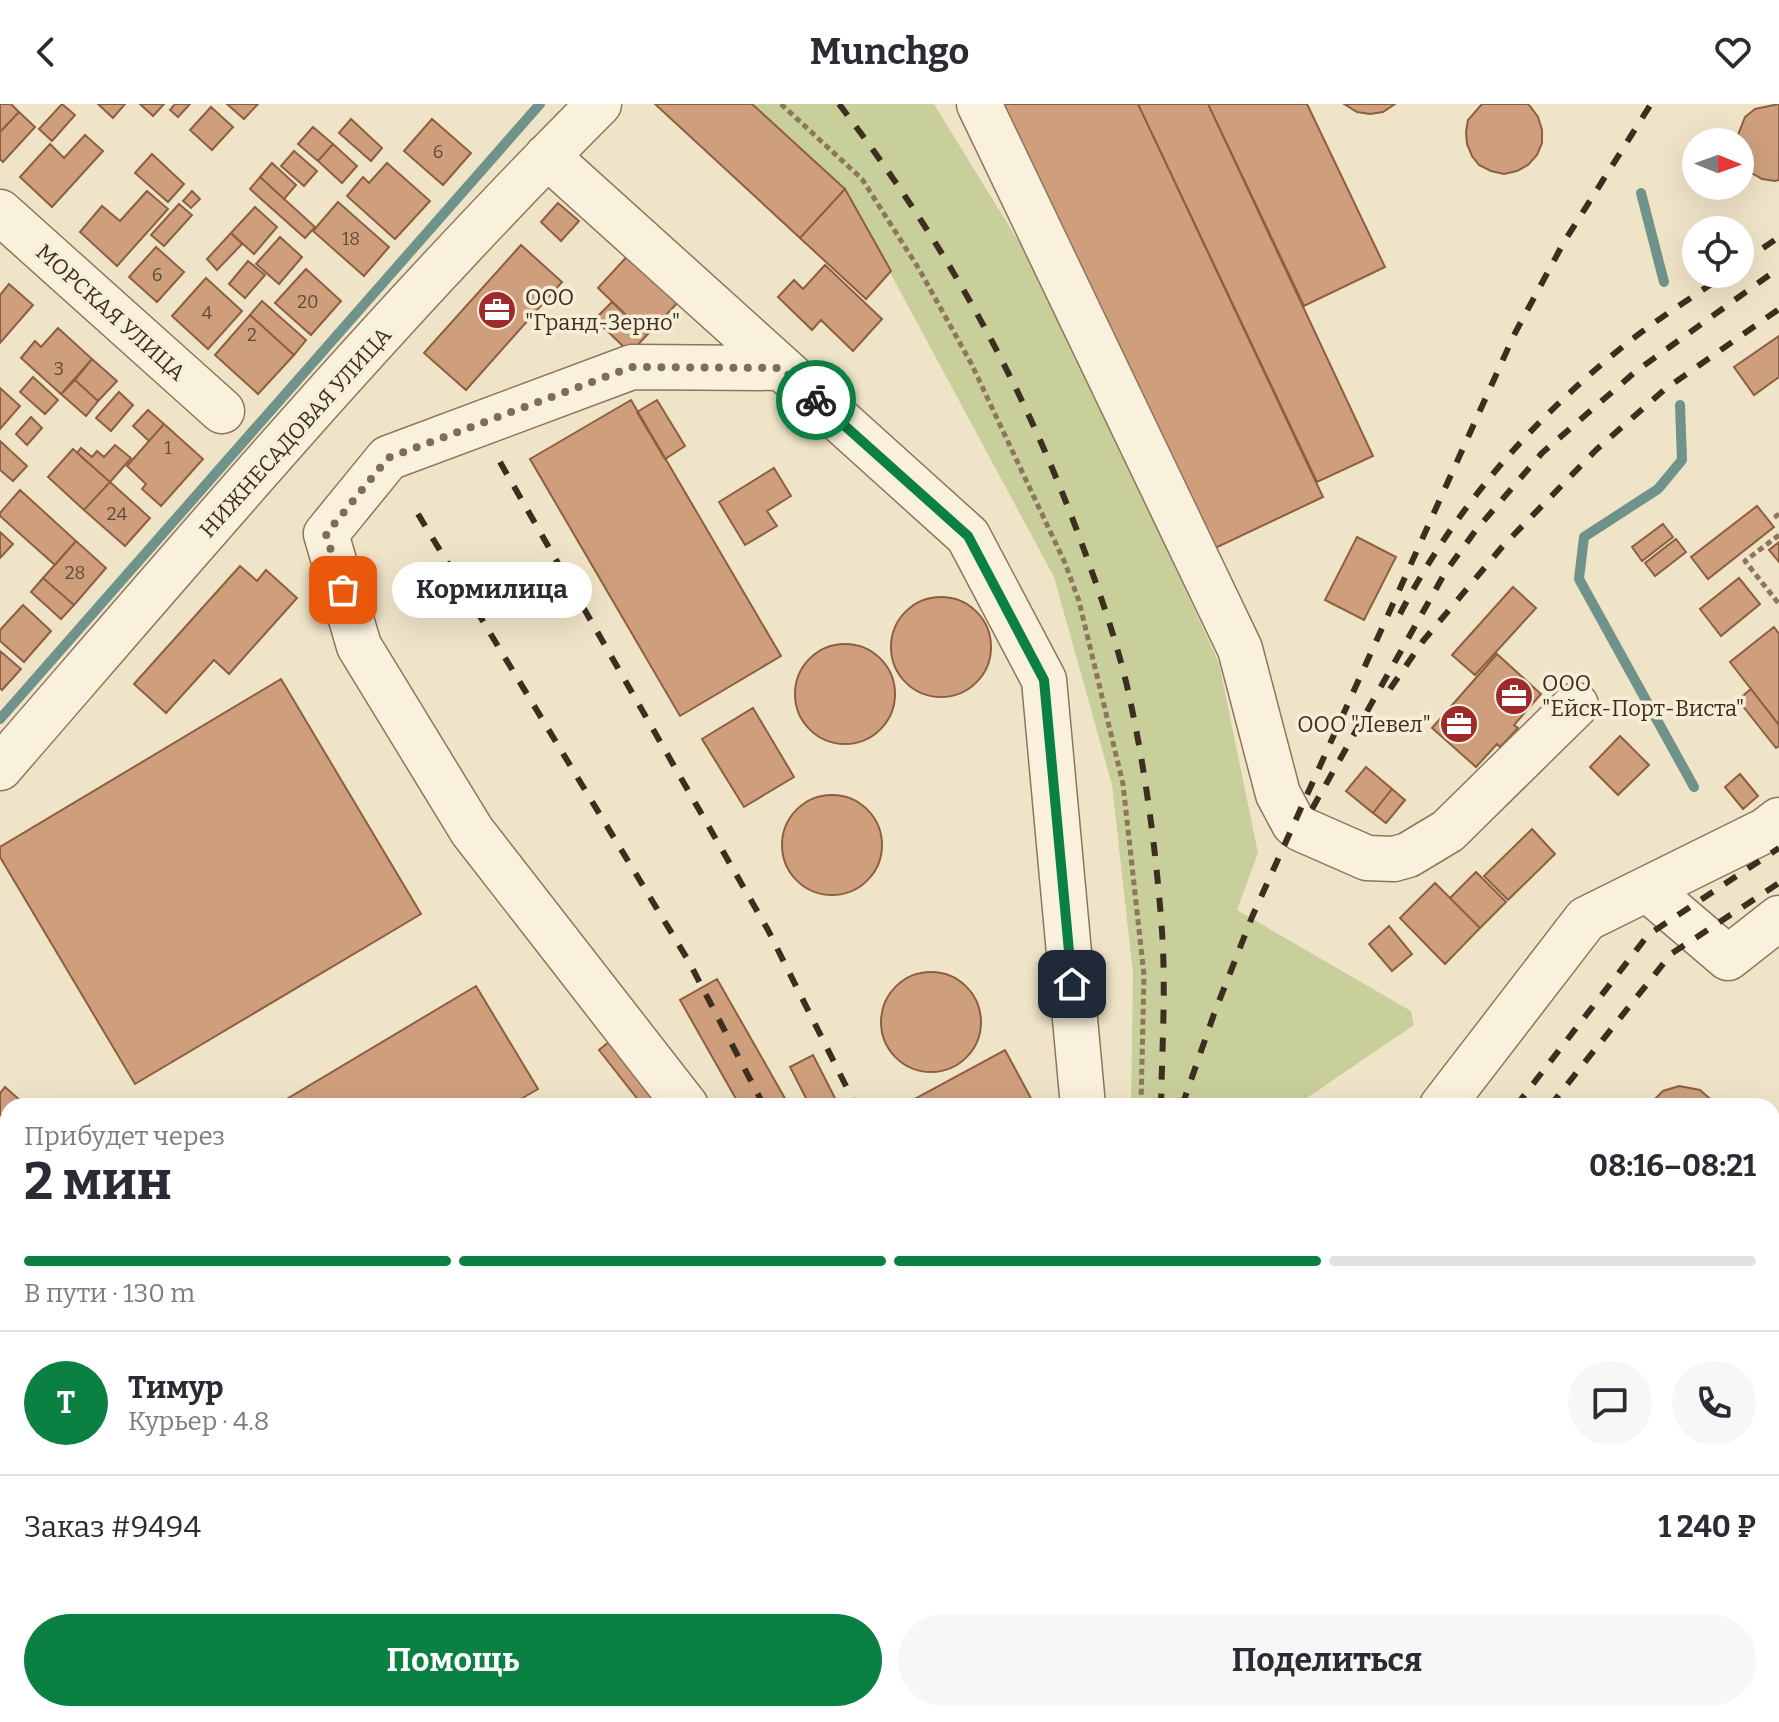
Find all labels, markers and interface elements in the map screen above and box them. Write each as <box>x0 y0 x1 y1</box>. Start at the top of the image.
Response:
icon: back <box>24 30 68 74</box>
text: Munchgo <box>810 30 969 74</box>
icon: heart <box>1711 30 1755 74</box>
north arrow <box>1682 128 1754 200</box>
map controls <box>1682 128 1754 288</box>
house number: 6 <box>433 141 443 163</box>
button: locate <box>1682 216 1754 288</box>
house number: 18 <box>342 228 360 250</box>
street label: МОРСКАЯ УЛИЦА <box>31 238 191 387</box>
house number: 6 <box>152 264 162 286</box>
place label: ООО "Гранд-Зерно" <box>525 284 680 336</box>
office icon: ООО "Гранд-Зерно" <box>476 289 518 331</box>
house number: 20 <box>297 291 319 313</box>
house number: 4 <box>202 302 213 324</box>
street label: НИЖНЕСАДОВАЯ УЛИЦА <box>194 321 397 543</box>
house number: 2 <box>247 324 257 346</box>
house number: 3 <box>54 358 64 380</box>
courier <box>776 360 856 440</box>
icon: bike <box>794 378 838 422</box>
house number: 1 <box>164 437 172 459</box>
house number: 24 <box>107 503 128 525</box>
pin <box>309 556 377 624</box>
house number: 28 <box>65 562 85 584</box>
callout: Кормилица <box>391 562 591 618</box>
icon: bag <box>321 568 365 612</box>
text: Кормилица <box>416 574 568 605</box>
place label: ООО "Ейск-Порт-Виста" <box>1542 670 1744 722</box>
office icon: ООО "Ейск-Порт-Виста" <box>1493 675 1535 717</box>
office icon: ООО "Левел" <box>1438 703 1480 745</box>
place label: ООО "Левел" <box>1297 711 1431 738</box>
pin <box>1038 950 1106 1018</box>
icon: home <box>1050 962 1094 1006</box>
text: Прибудет через <box>24 1121 225 1152</box>
text: 08:16–08:21 <box>1589 1148 1756 1184</box>
text: 2 мин <box>24 1150 172 1213</box>
text: В пути · 130 m <box>24 1278 195 1309</box>
button: chat <box>1568 1361 1652 1445</box>
button: phone <box>1672 1361 1756 1445</box>
text: Тимур <box>128 1370 223 1406</box>
text: Т <box>57 1385 75 1421</box>
text: Курьер · 4.8 <box>128 1406 269 1437</box>
text: Заказ #9494 <box>24 1509 201 1545</box>
text: 1 240 ₽ <box>1658 1509 1756 1545</box>
button: Помощь <box>24 1614 882 1706</box>
button: Поделиться <box>898 1614 1756 1706</box>

